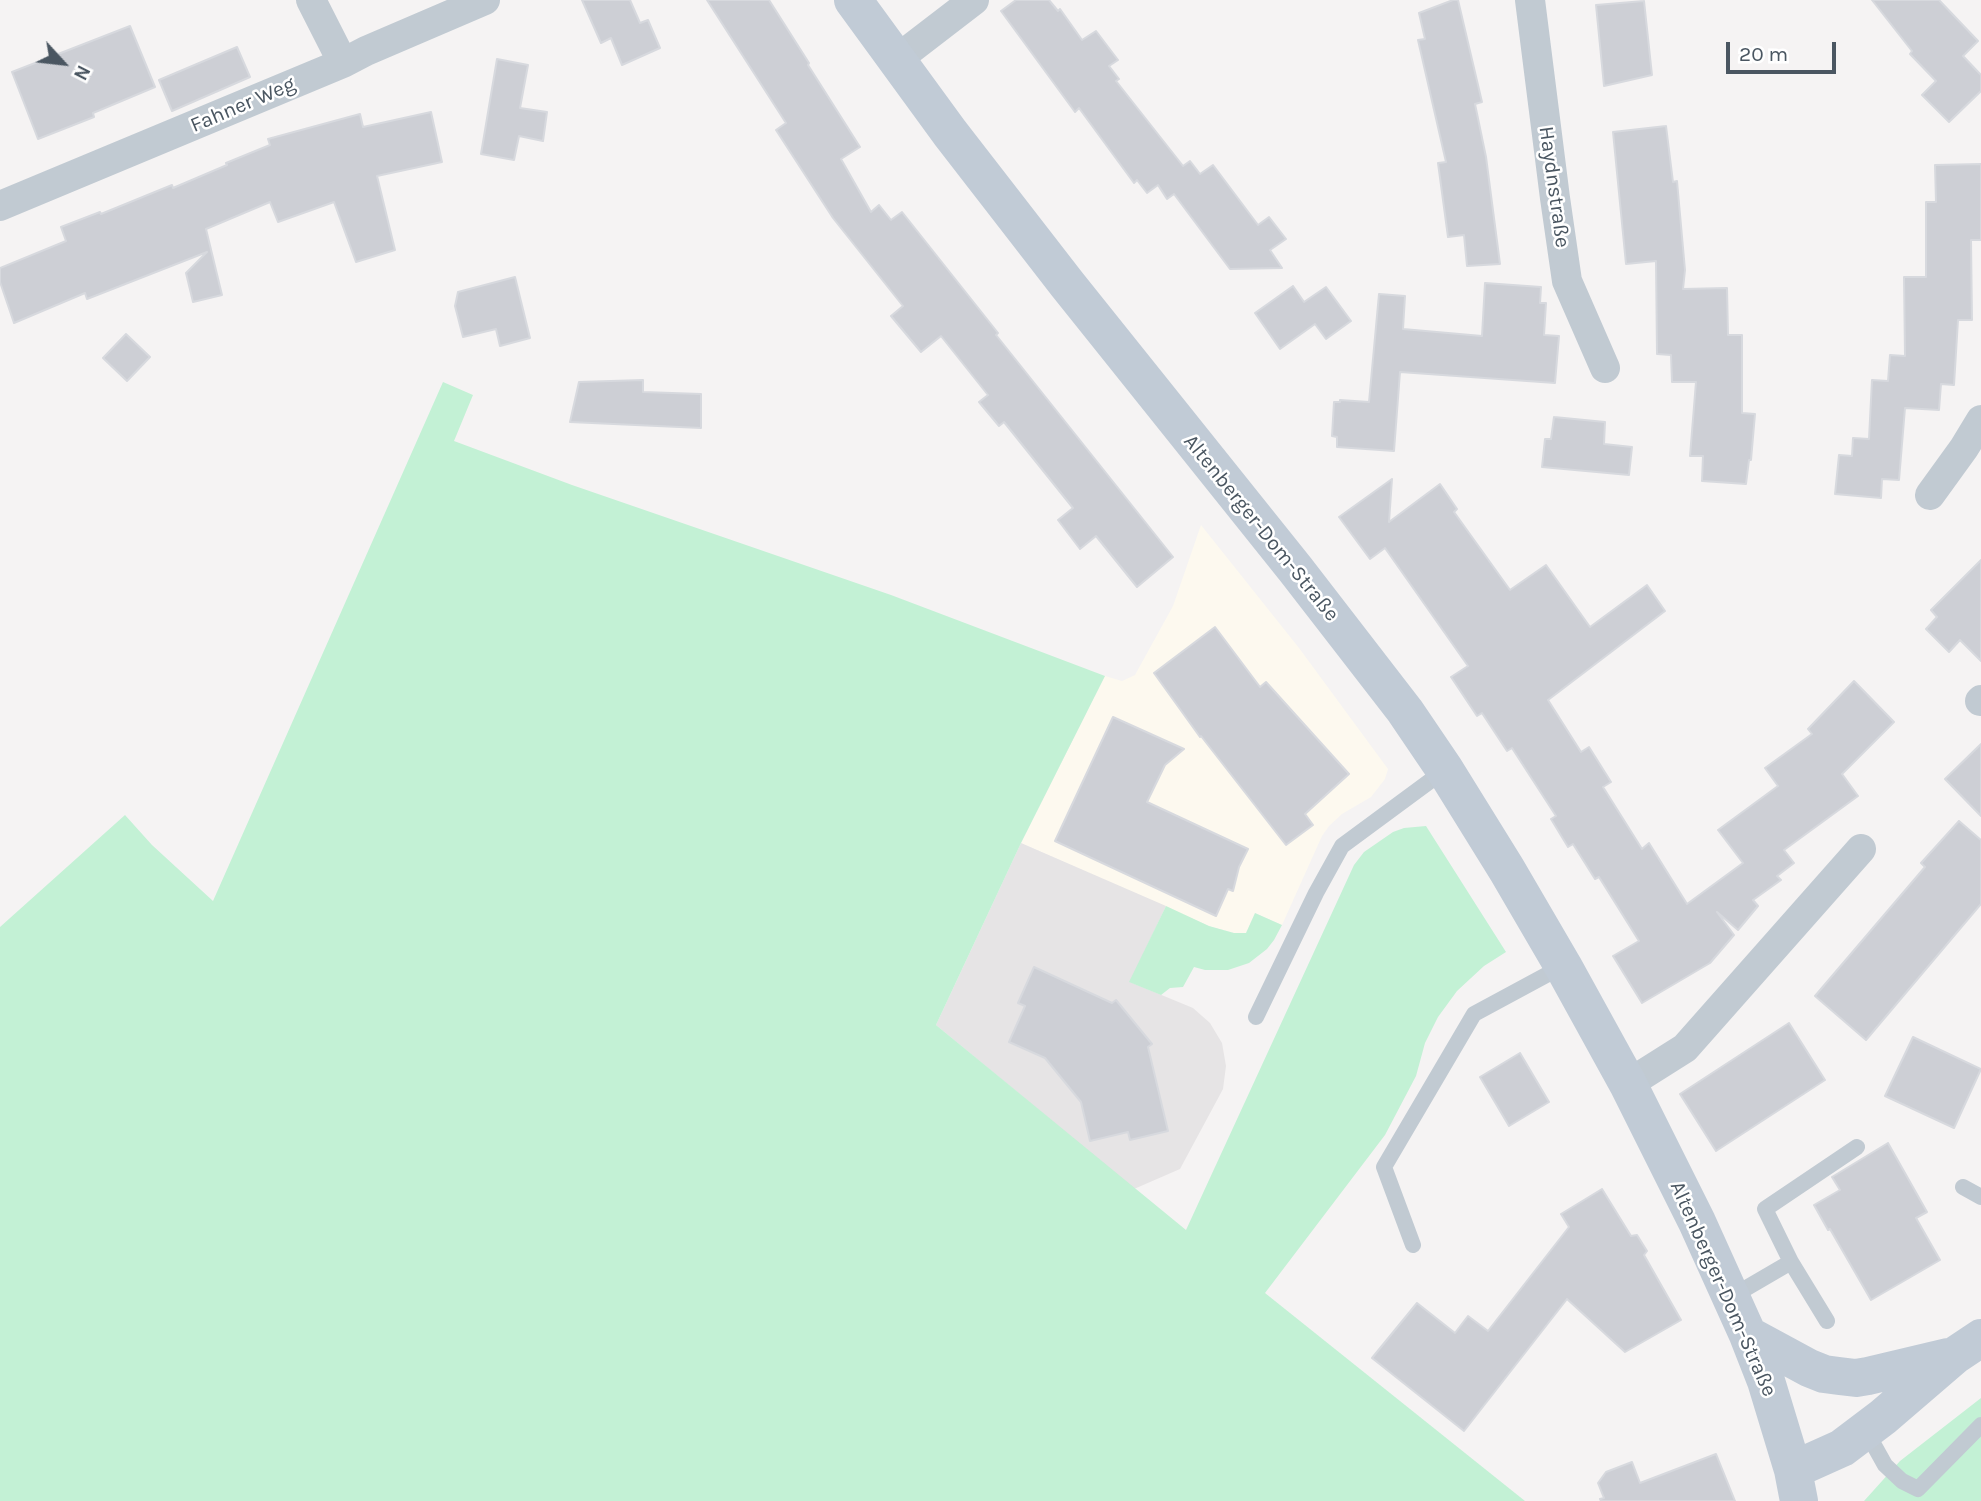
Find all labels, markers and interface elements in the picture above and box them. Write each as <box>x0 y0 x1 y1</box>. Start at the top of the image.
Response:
north arrow <box>28 28 98 98</box>
scale bar <box>1729 28 1839 72</box>
text: 20 m <box>1739 42 1788 66</box>
text: N <box>69 61 95 84</box>
street label: Fahner Weg <box>187 72 299 138</box>
street label: Haydnstraße <box>1533 125 1575 249</box>
street label: Altenberger-Dom-Straße <box>1178 430 1344 626</box>
street label: Altenberger-Dom-Straße <box>1664 1177 1782 1401</box>

